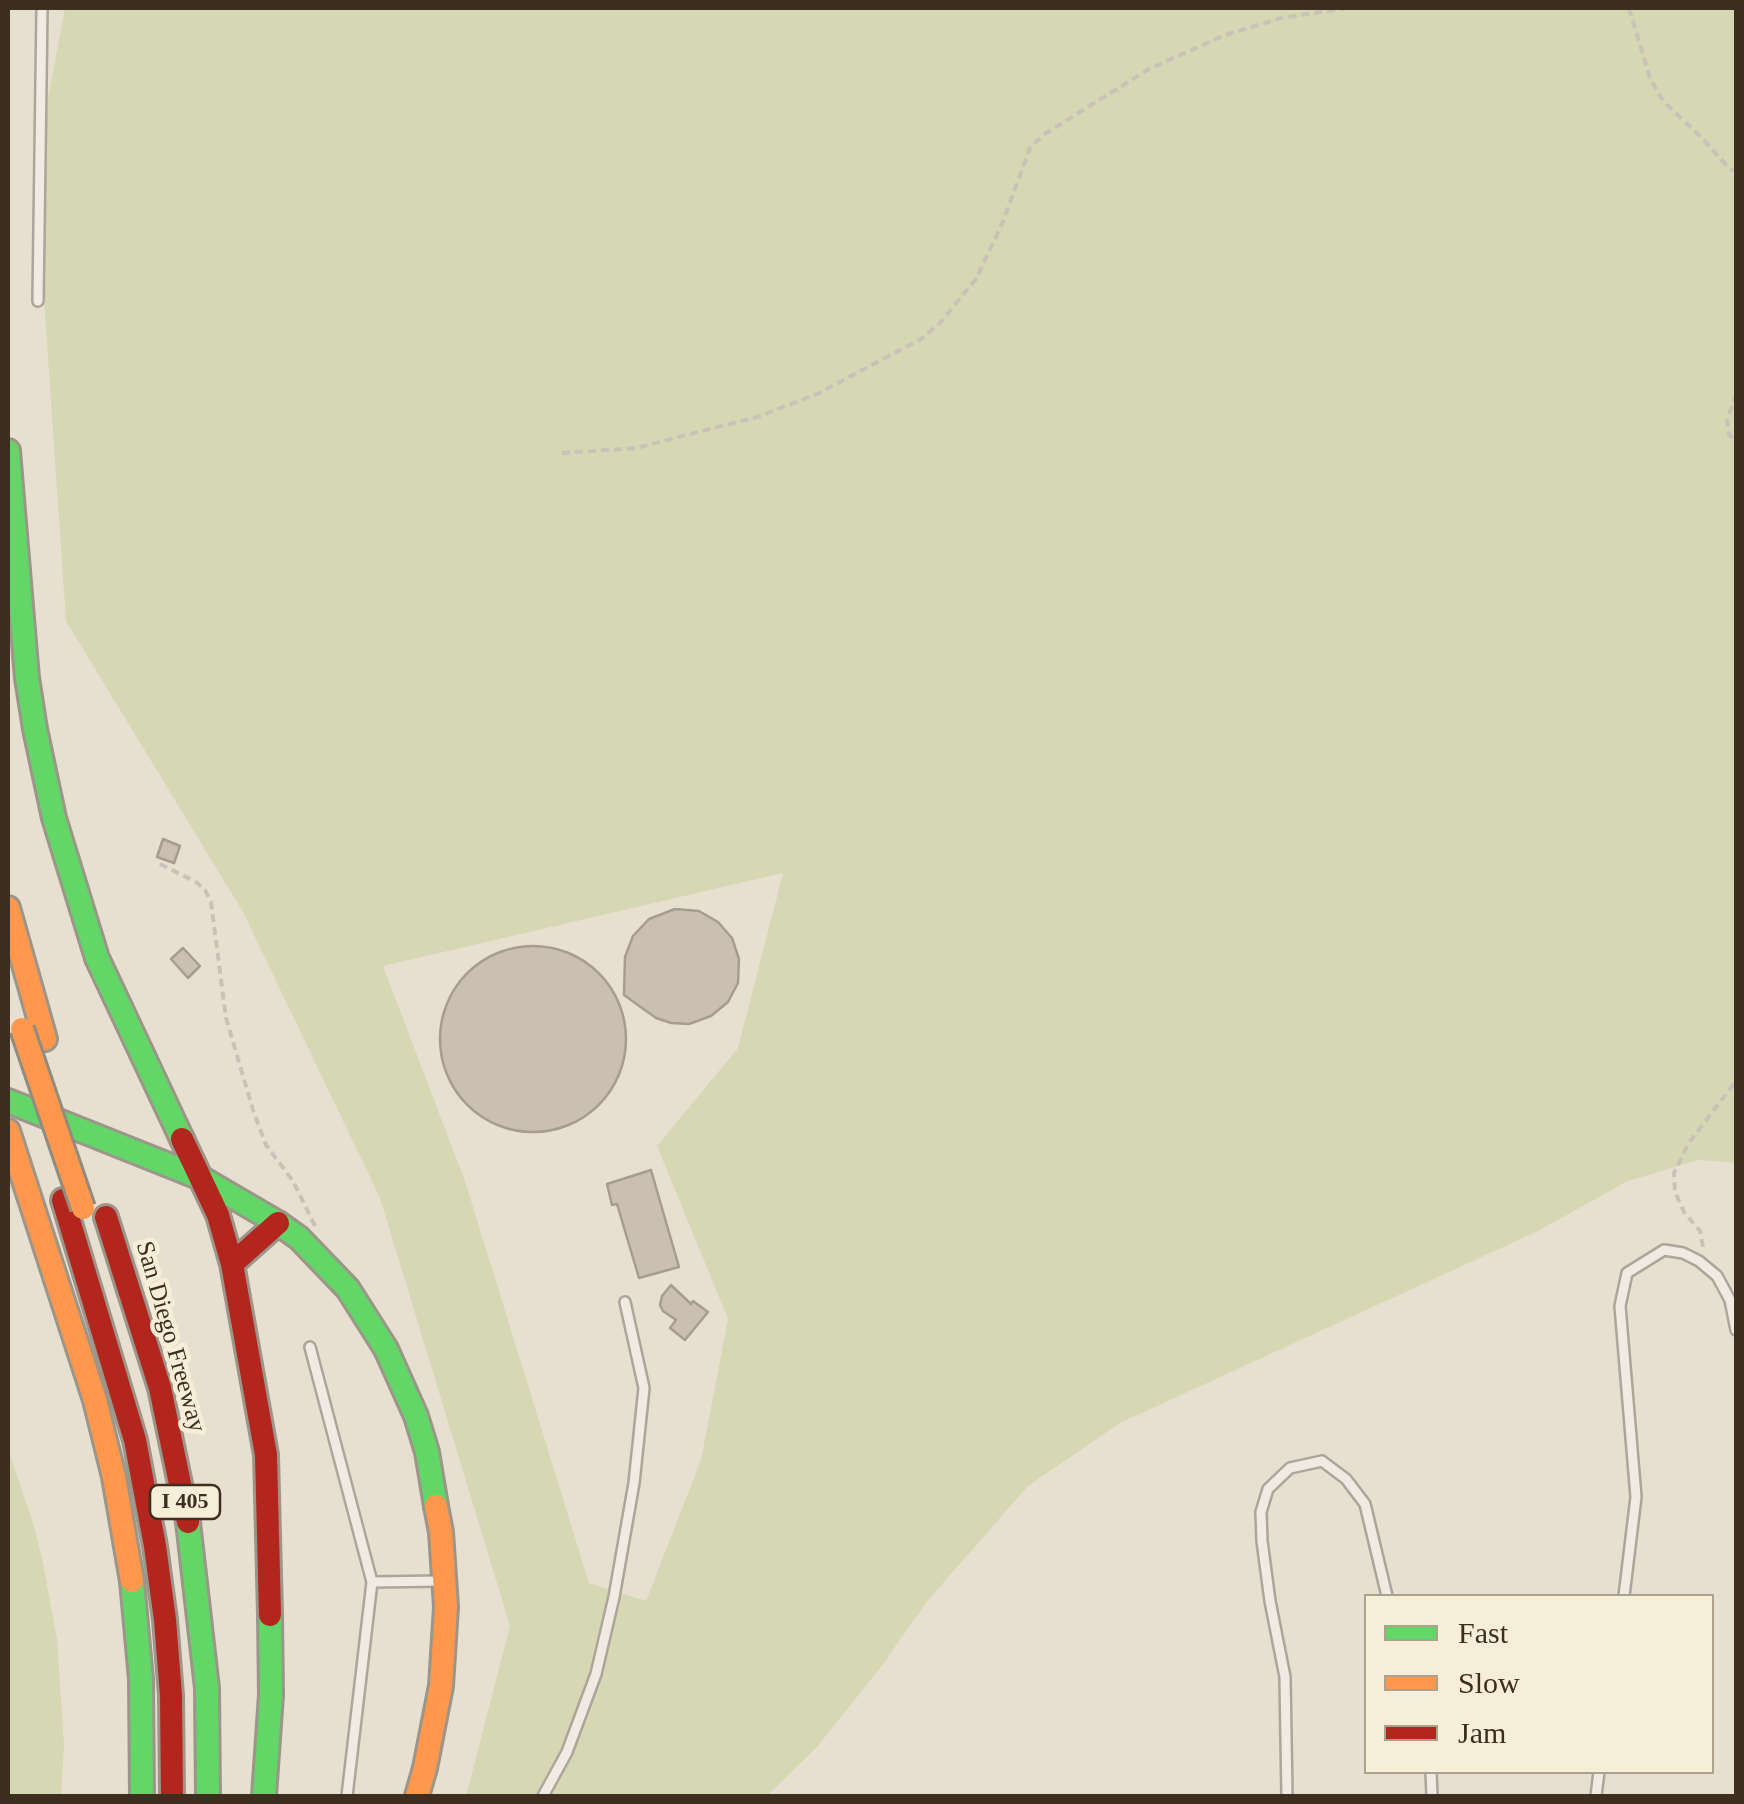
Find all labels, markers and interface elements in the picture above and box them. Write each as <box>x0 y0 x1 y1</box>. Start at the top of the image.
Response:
street label: San Diego Freeway <box>128 1238 212 1436</box>
road number: I 405 <box>150 1485 220 1519</box>
legend <box>1364 1594 1714 1774</box>
text: Fast <box>1458 1616 1508 1649</box>
text: Slow <box>1458 1666 1520 1699</box>
text: Jam <box>1458 1716 1506 1749</box>

